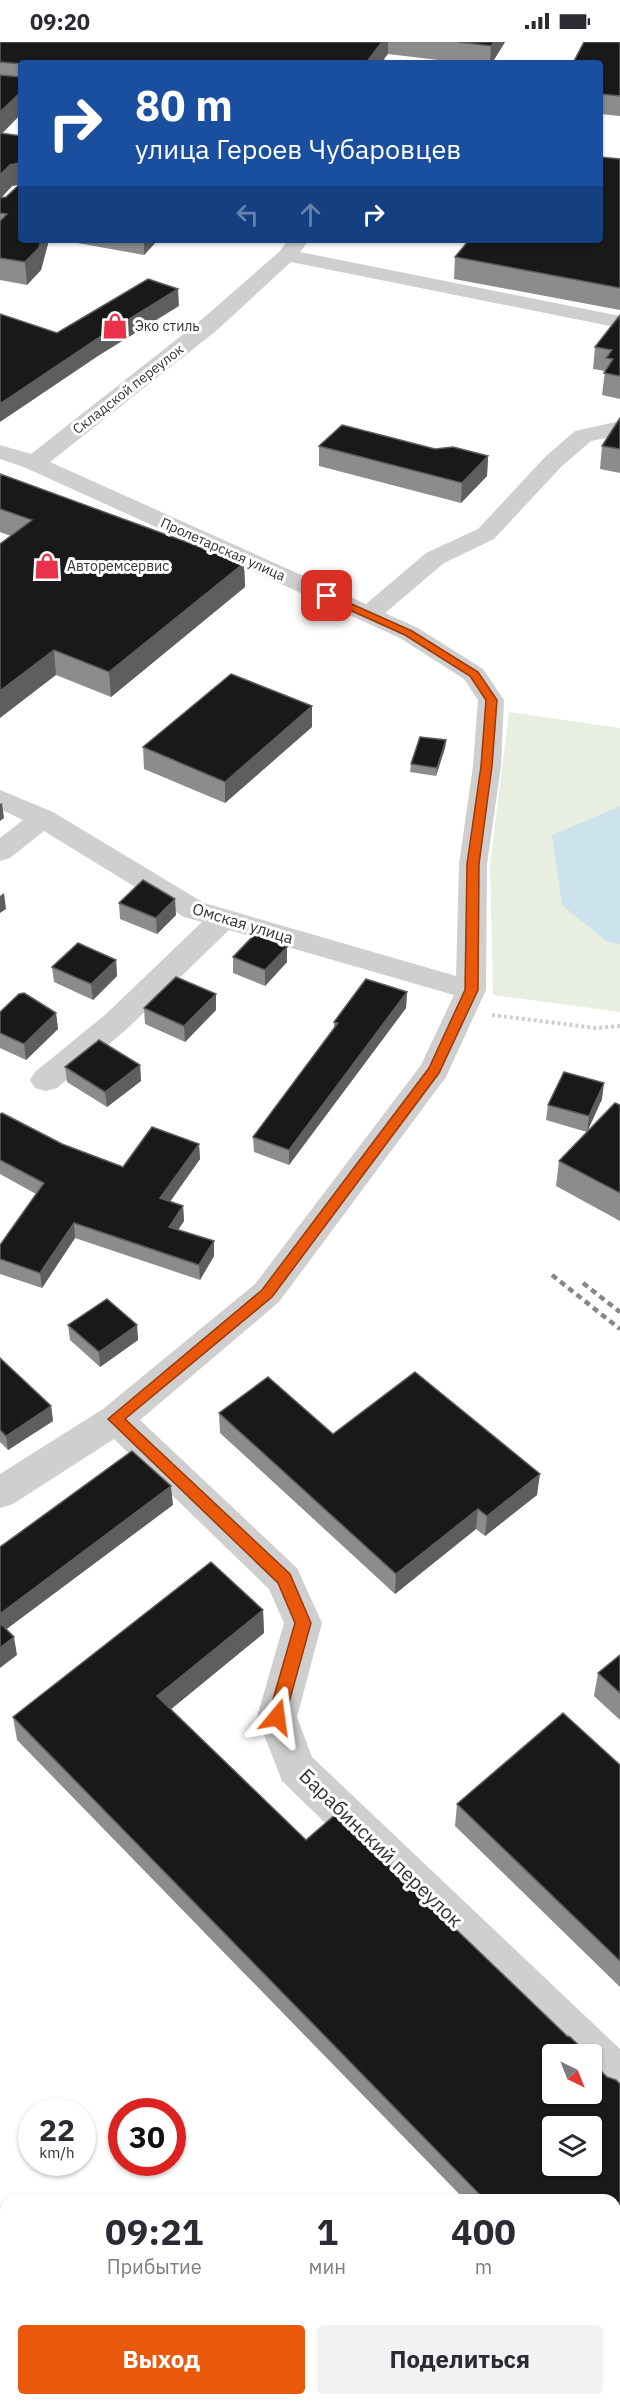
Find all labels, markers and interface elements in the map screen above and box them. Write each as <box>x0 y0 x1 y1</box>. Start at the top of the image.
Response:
text: 09:20 <box>30 7 90 36</box>
text: 80 m <box>135 78 233 133</box>
icon: right <box>36 84 114 162</box>
text: улица Героев Чубаровцев <box>135 131 461 166</box>
icon: left <box>231 198 264 231</box>
icon: ahead <box>294 198 327 231</box>
icon: right <box>357 198 390 231</box>
shop icon: Эко стиль <box>100 311 130 341</box>
place label: Эко стиль <box>135 317 200 335</box>
street label: Складской переулок <box>69 340 187 438</box>
street label: Пролетарская улица <box>158 513 289 585</box>
shop icon: Авторемсервис <box>32 551 62 581</box>
place label: Авторемсервис <box>67 557 169 575</box>
pin <box>301 570 352 621</box>
icon: arrive <box>310 579 343 612</box>
street label: Омская улица <box>190 898 296 948</box>
position arrow <box>245 1685 309 1749</box>
street label: Барабинский переулок <box>294 1762 469 1933</box>
north arrow <box>542 2044 602 2104</box>
map controls <box>542 2044 602 2176</box>
speed limit sign: 30 <box>108 2098 186 2176</box>
text: 22 <box>39 2110 75 2149</box>
button: layers <box>542 2116 602 2176</box>
text: km/h <box>39 2143 75 2162</box>
text: 09:21 <box>105 2208 203 2255</box>
text: 1 <box>316 2208 338 2255</box>
text: 400 <box>451 2208 516 2255</box>
text: Прибытие <box>107 2253 202 2280</box>
text: мин <box>309 2253 346 2280</box>
text: m <box>475 2253 492 2280</box>
button: Выход <box>18 2325 305 2394</box>
button: Поделиться <box>317 2325 603 2394</box>

